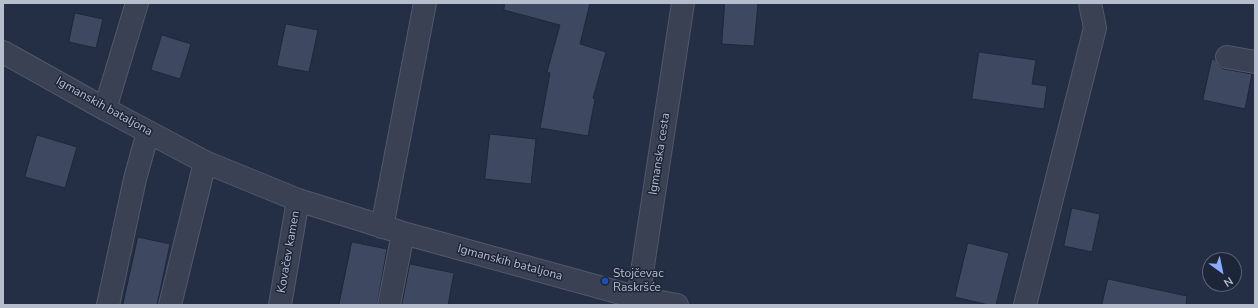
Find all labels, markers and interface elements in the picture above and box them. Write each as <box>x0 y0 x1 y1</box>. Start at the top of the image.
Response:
street label: Igmanskih bataljona <box>53 74 155 140</box>
street label: Igmanska cesta <box>646 112 674 196</box>
street label: Kovačev kamen <box>275 210 303 294</box>
street label: Igmanskih bataljona <box>456 242 564 284</box>
north arrow <box>1202 252 1242 292</box>
place label: Stojčevac Raskršće <box>613 267 664 295</box>
text: N <box>1221 273 1236 290</box>
marker: Stojčevac Raskršće <box>600 276 610 286</box>

